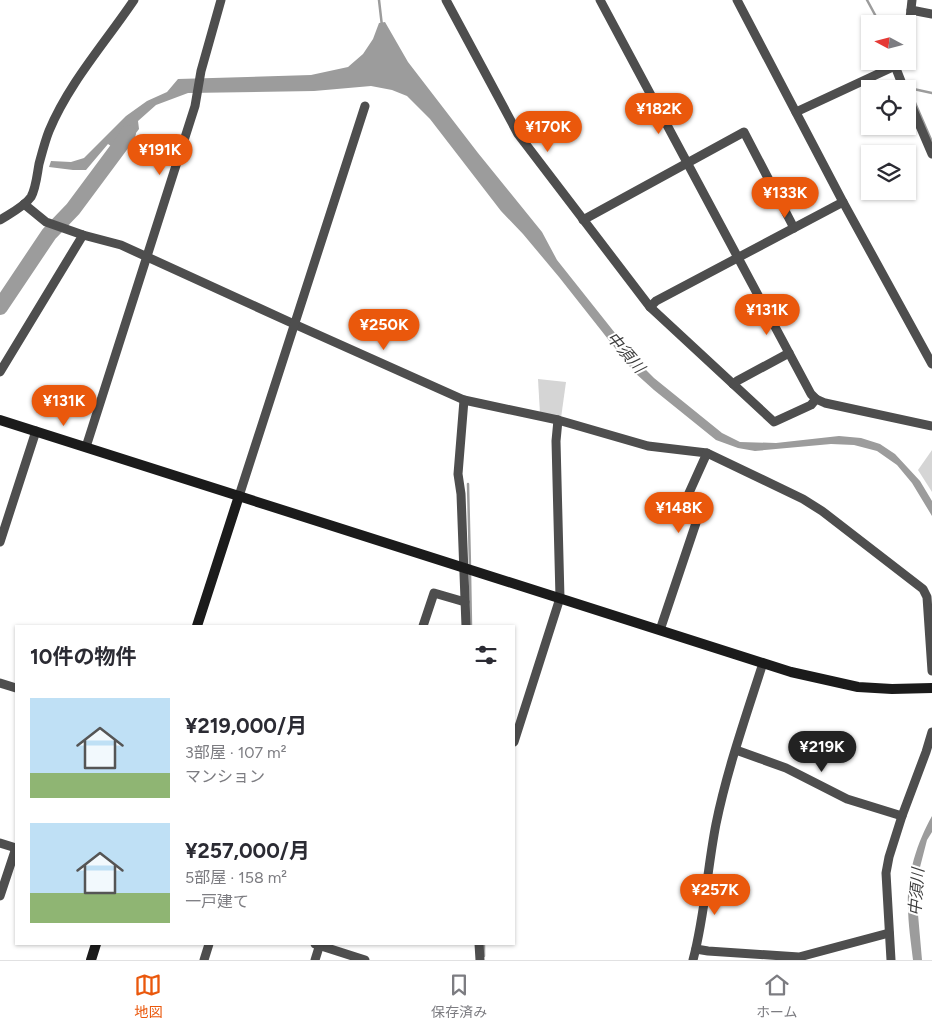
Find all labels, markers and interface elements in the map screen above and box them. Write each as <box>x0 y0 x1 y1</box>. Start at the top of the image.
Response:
north arrow <box>861 15 916 70</box>
map controls <box>861 15 916 200</box>
button: locate <box>861 80 916 135</box>
pin: ¥182K <box>624 92 694 135</box>
text: ¥182K <box>636 99 682 118</box>
pin: ¥170K <box>513 110 583 153</box>
text: ¥170K <box>525 117 571 136</box>
pin: ¥191K <box>125 134 195 176</box>
text: ¥191K <box>139 140 181 159</box>
button: layers <box>861 145 916 200</box>
pin: ¥133K <box>750 176 820 219</box>
text: ¥133K <box>763 183 807 202</box>
pin: ¥131K <box>732 294 802 336</box>
text: ¥131K <box>746 300 788 319</box>
pin: ¥250K <box>349 308 419 351</box>
text: ¥250K <box>359 315 409 334</box>
water label: 中須川 <box>603 328 650 378</box>
pin: ¥131K <box>29 384 99 427</box>
text: ¥131K <box>43 391 85 410</box>
pin: ¥148K <box>644 492 714 534</box>
text: ¥148K <box>656 498 702 517</box>
icon: filters <box>472 641 500 669</box>
text: 10件の物件 <box>30 644 136 669</box>
text: ¥219,000/月 <box>185 713 307 738</box>
icon: home <box>70 718 130 778</box>
pin: ¥219K <box>787 730 857 773</box>
text: ¥219K <box>799 737 845 756</box>
text: 3部屋 · 107 m² <box>185 743 286 762</box>
text: マンション <box>185 767 265 786</box>
text: ¥257,000/月 <box>185 838 310 863</box>
icon: home <box>70 843 130 903</box>
water label: 中須川 <box>905 865 928 917</box>
text: 5部屋 · 158 m² <box>185 868 287 887</box>
pin: ¥257K <box>680 874 750 916</box>
text: ¥257K <box>691 880 739 899</box>
text: 一戸建て <box>185 892 249 911</box>
tab: 地図 <box>134 971 162 1021</box>
tab: 保存済み <box>431 971 487 1021</box>
tab: ホーム <box>756 971 798 1021</box>

